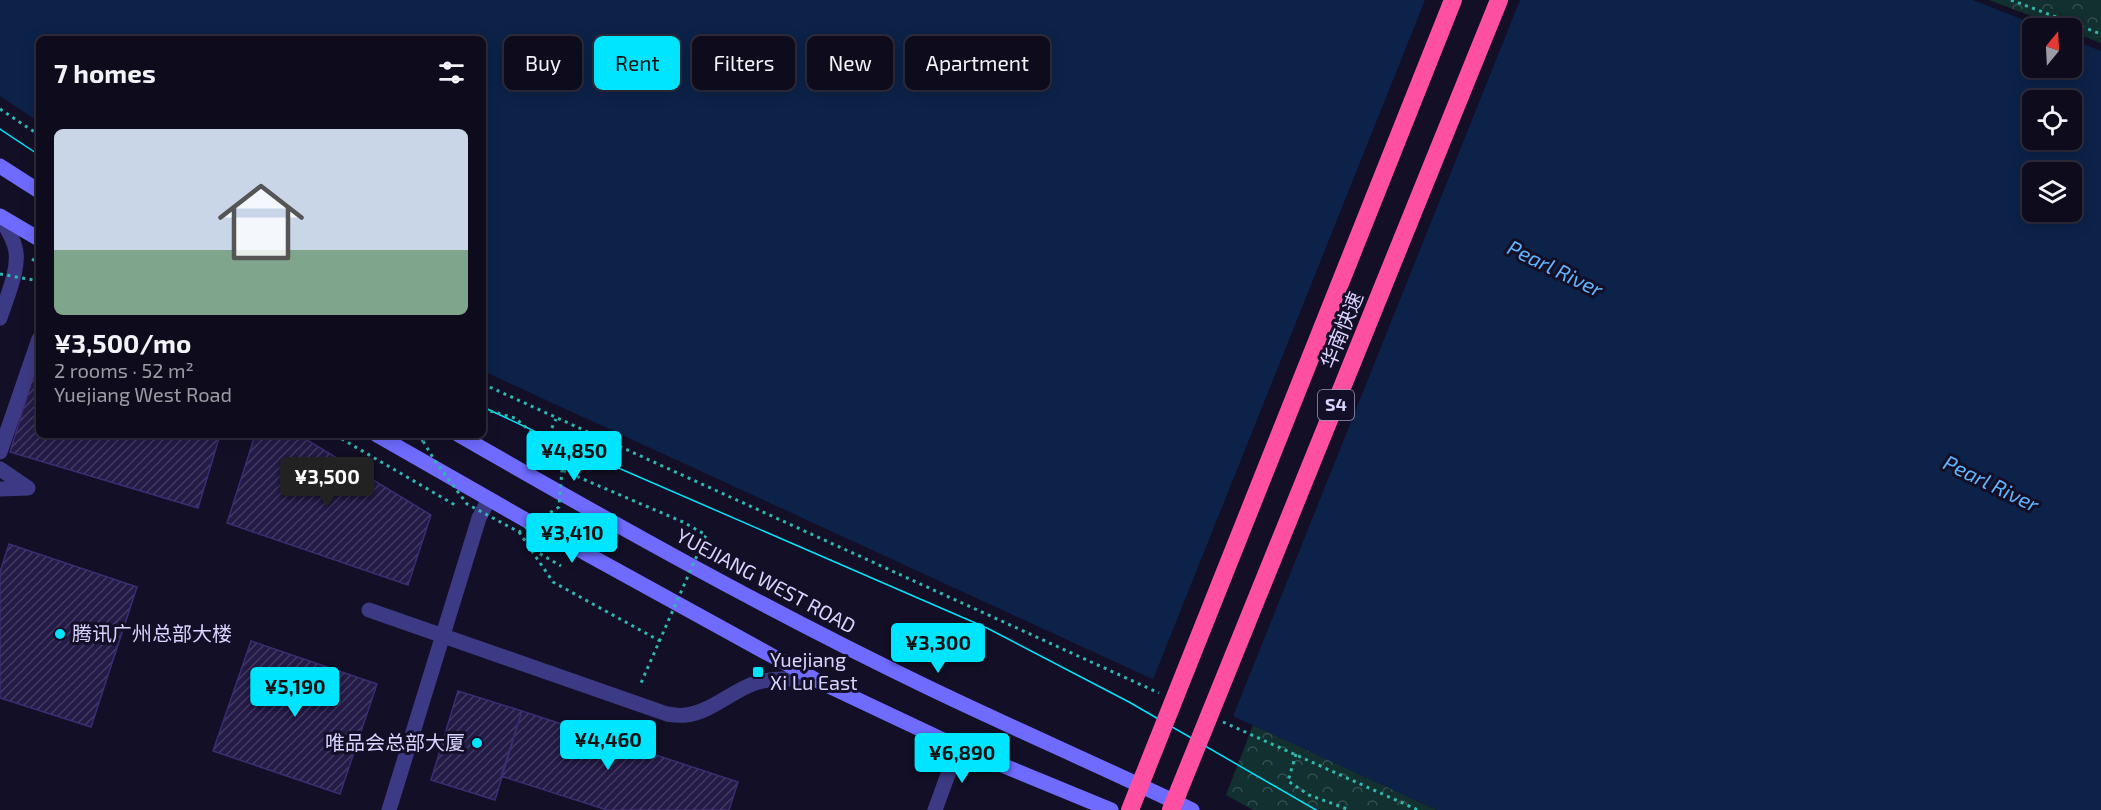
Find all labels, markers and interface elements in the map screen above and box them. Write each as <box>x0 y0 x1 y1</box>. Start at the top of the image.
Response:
north arrow <box>2022 18 2082 78</box>
map controls <box>2022 18 2082 222</box>
chip: Buy <box>504 36 582 90</box>
chip: Rent <box>594 36 680 90</box>
chip: Filters <box>692 36 795 90</box>
chip: New <box>807 36 893 90</box>
chip: Apartment <box>905 36 1050 90</box>
icon: filters <box>435 56 468 89</box>
text: 7 homes <box>54 57 156 88</box>
button: locate <box>2022 90 2082 150</box>
button: layers <box>2022 162 2082 222</box>
icon: home <box>207 168 315 276</box>
water label: Pearl River <box>1504 234 1608 302</box>
street label: 华南快速 <box>1315 288 1367 371</box>
text: ¥3,500/mo <box>54 327 191 358</box>
text: 2 rooms · 52 m² <box>54 358 194 382</box>
text: Yuejiang West Road <box>54 382 232 406</box>
road number: S4 <box>1318 390 1354 420</box>
pin: ¥4,850 <box>525 431 623 482</box>
text: ¥4,850 <box>541 438 607 462</box>
water label: Pearl River <box>1940 449 2044 517</box>
pin: ¥3,500 <box>278 457 376 508</box>
text: ¥3,500 <box>294 464 360 488</box>
pin: ¥3,410 <box>523 513 621 564</box>
text: ¥3,410 <box>540 520 604 544</box>
street label: YUEJIANG WEST ROAD <box>673 523 860 638</box>
place label: 腾讯广州总部大楼 <box>72 621 232 645</box>
pin: ¥3,300 <box>889 623 987 674</box>
marker: 腾讯广州总部大楼 <box>53 627 67 641</box>
text: ¥3,300 <box>905 630 971 654</box>
place label: Yuejiang Xi Lu East <box>770 647 858 694</box>
marker: Yuejiang Xi Lu East <box>751 665 765 679</box>
pin: ¥5,190 <box>246 667 344 718</box>
text: ¥5,190 <box>264 674 326 698</box>
pin: ¥4,460 <box>559 720 657 771</box>
text: ¥4,460 <box>574 727 642 751</box>
place label: 唯品会总部大厦 <box>325 730 465 754</box>
pin: ¥6,890 <box>913 733 1011 784</box>
marker: 唯品会总部大厦 <box>470 736 484 750</box>
text: ¥6,890 <box>929 740 995 764</box>

